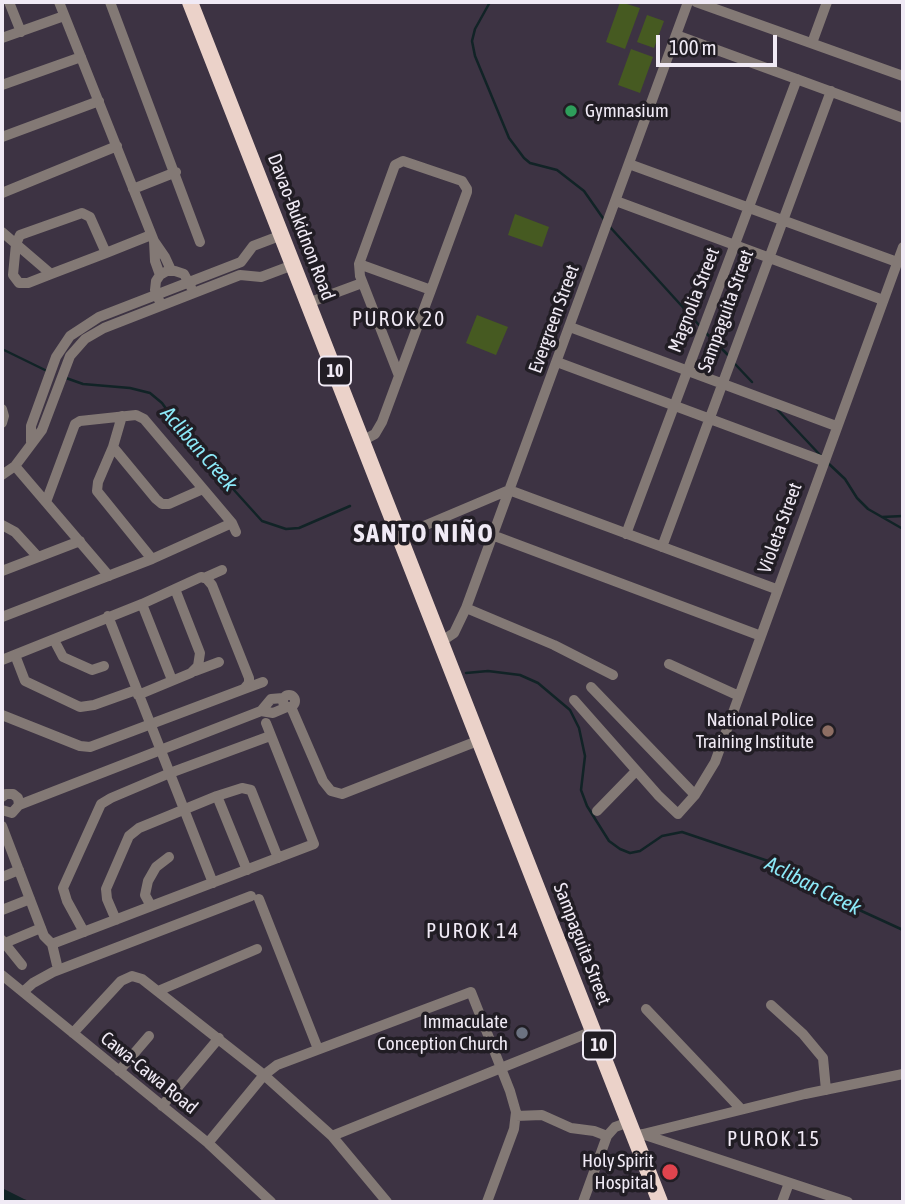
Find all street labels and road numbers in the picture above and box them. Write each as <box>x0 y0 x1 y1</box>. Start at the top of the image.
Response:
street label: Davao-Bukidnon Road <box>263 150 339 304</box>
street label: Magnolia Street <box>664 244 724 356</box>
street label: Sampaguita Street <box>693 247 759 375</box>
street label: Evergreen Street <box>524 262 584 376</box>
road number: 10 <box>319 356 351 386</box>
street label: Violeta Street <box>753 480 807 576</box>
street label: Sampaguita Street <box>548 880 616 1008</box>
street label: Cawa-Cawa Road <box>96 1027 202 1119</box>
road number: 10 <box>583 1030 615 1060</box>

